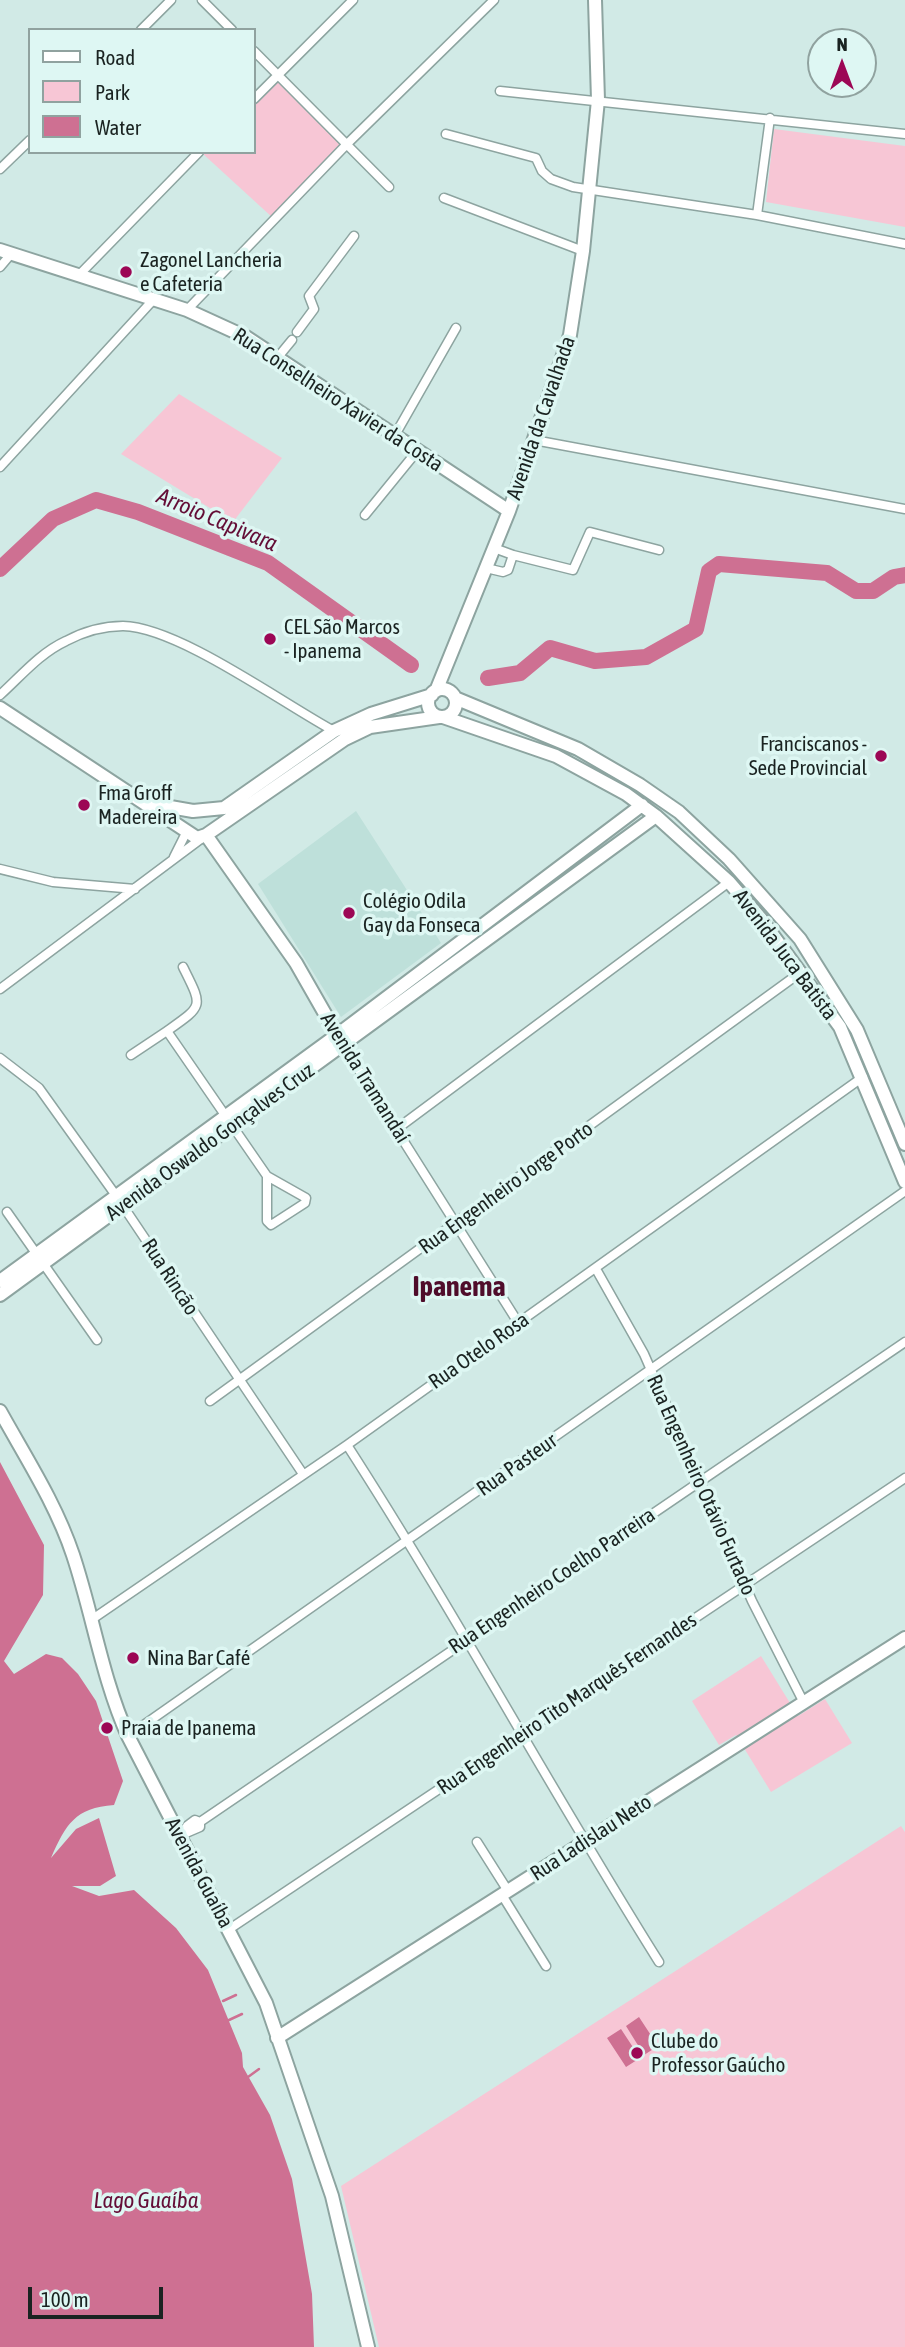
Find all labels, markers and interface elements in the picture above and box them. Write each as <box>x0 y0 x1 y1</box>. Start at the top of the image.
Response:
legend <box>28 28 256 154</box>
north arrow <box>807 28 877 98</box>
text: N <box>836 33 848 55</box>
text: Road <box>95 45 135 69</box>
text: Park <box>95 80 130 104</box>
text: Water <box>95 115 141 139</box>
place label: Zagonel Lancheria e Cafeteria <box>140 247 282 297</box>
marker: Zagonel Lancheria e Cafeteria <box>118 264 134 280</box>
street label: Rua Conselheiro Xavier da Costa <box>228 323 448 477</box>
street label: Avenida da Cavalhada <box>501 333 581 503</box>
water label: Arroio Capivara <box>153 482 281 558</box>
place label: CEL São Marcos - Ipanema <box>284 614 400 664</box>
marker: CEL São Marcos - Ipanema <box>262 631 278 647</box>
place label: Franciscanos - Sede Provincial <box>749 731 867 781</box>
marker: Franciscanos - Sede Provincial <box>873 748 889 764</box>
place label: Fma Groff Madereira <box>98 780 177 830</box>
marker: Fma Groff Madereira <box>76 797 92 813</box>
street label: Avenida Juca Batista <box>728 885 842 1025</box>
place label: Colégio Odila Gay da Fonseca <box>363 888 480 938</box>
marker: Colégio Odila Gay da Fonseca <box>341 905 357 921</box>
street label: Avenida Tramandaí <box>315 1008 415 1148</box>
street label: Avenida Oswaldo Gonçalves Cruz <box>101 1058 319 1226</box>
street label: Rua Engenheiro Jorge Porto <box>414 1116 598 1260</box>
street label: Rua Rincão <box>136 1234 204 1320</box>
district label: Ipanema <box>413 1270 505 1304</box>
street label: Rua Otelo Rosa <box>424 1307 534 1395</box>
street label: Rua Engenheiro Otávio Furtado <box>641 1371 761 1599</box>
street label: Rua Pasteur <box>472 1428 562 1502</box>
street label: Rua Engenheiro Coelho Parreira <box>444 1502 660 1660</box>
street label: Rua Engenheiro Tito Marquês Fernandes <box>433 1608 701 1800</box>
place label: Nina Bar Café <box>147 1645 250 1671</box>
marker: Nina Bar Café <box>125 1650 141 1666</box>
place label: Praia de Ipanema <box>121 1715 256 1741</box>
marker: Praia de Ipanema <box>99 1720 115 1736</box>
street label: Rua Ladislau Neto <box>526 1789 656 1887</box>
street label: Avenida Guaíba <box>159 1813 239 1933</box>
place label: Clube do Professor Gaúcho <box>651 2028 785 2078</box>
marker: Clube do Professor Gaúcho <box>629 2045 645 2061</box>
water label: Lago Guaíba <box>94 2187 198 2215</box>
scale bar <box>32 2274 166 2318</box>
text: 100 m <box>41 2287 89 2311</box>

